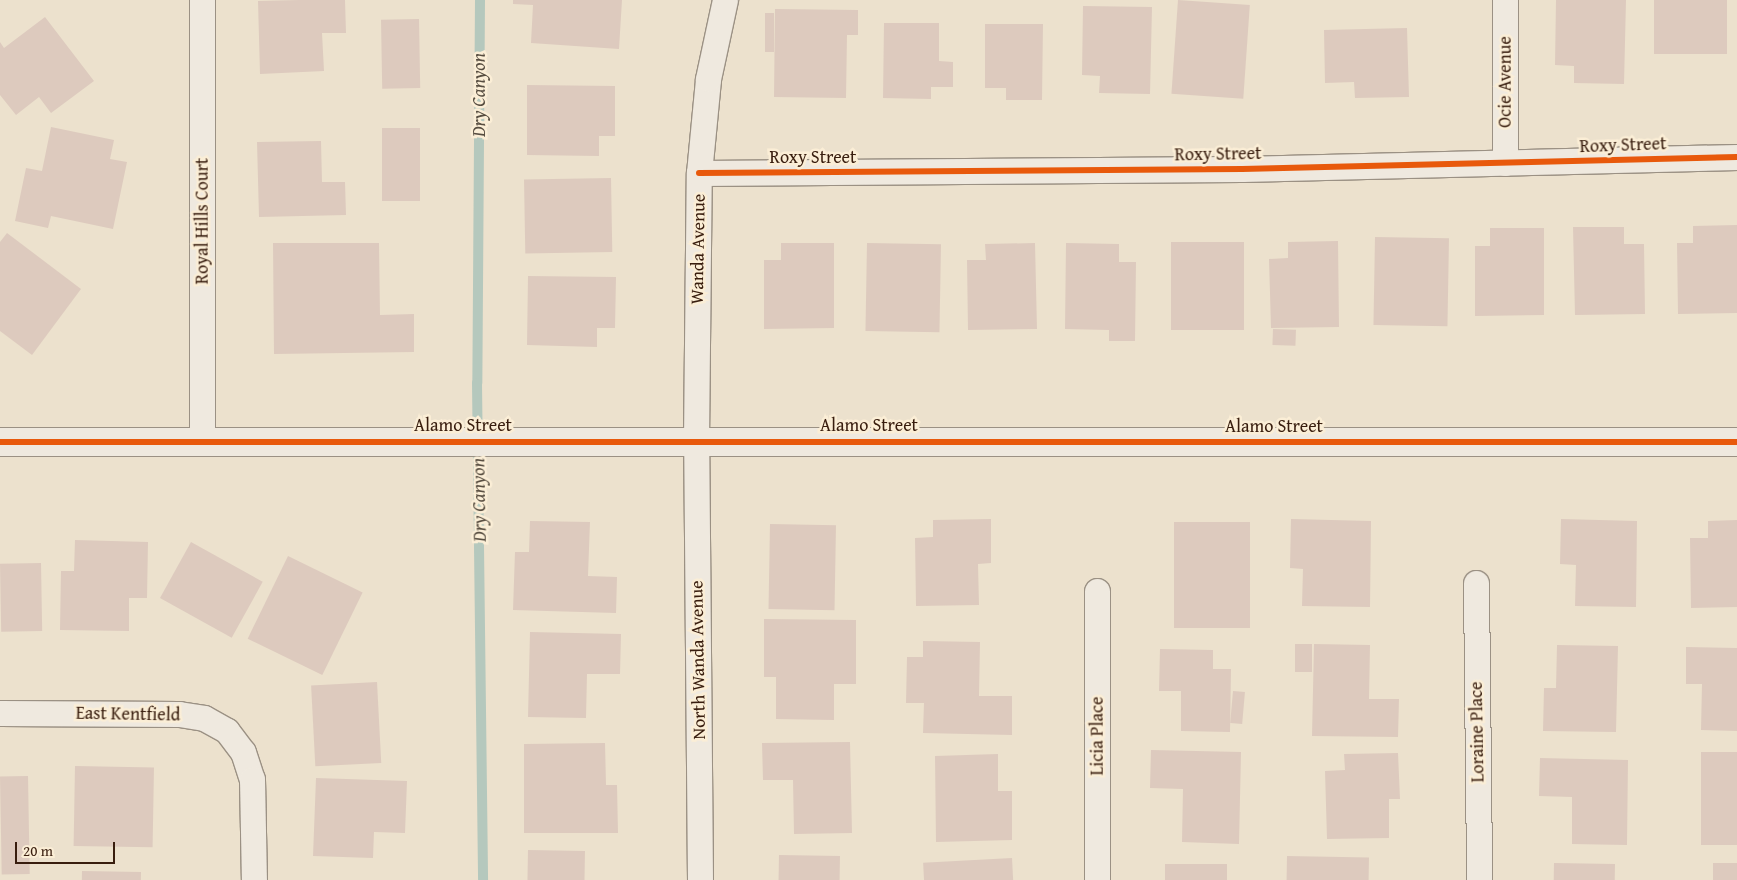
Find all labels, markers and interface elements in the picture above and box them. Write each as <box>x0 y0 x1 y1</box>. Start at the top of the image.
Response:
street label: Ocie Avenue <box>1494 36 1516 128</box>
water label: Dry Canyon <box>468 53 490 137</box>
street label: Roxy Street <box>1579 133 1667 157</box>
street label: Roxy Street <box>1174 142 1262 166</box>
street label: Roxy Street <box>770 146 856 168</box>
street label: Royal Hills Court <box>191 158 213 284</box>
street label: Wanda Avenue <box>686 194 710 304</box>
street label: Alamo Street <box>414 414 512 436</box>
street label: Alamo Street <box>820 414 918 436</box>
street label: Alamo Street <box>1225 415 1323 437</box>
water label: Dry Canyon <box>467 458 491 542</box>
street label: North Wanda Avenue <box>686 580 710 740</box>
street label: Loraine Place <box>1465 681 1489 783</box>
street label: Licia Place <box>1086 697 1108 775</box>
street label: East Kentfield <box>76 702 180 726</box>
scale bar <box>18 832 118 864</box>
text: 20 m <box>23 840 53 861</box>

